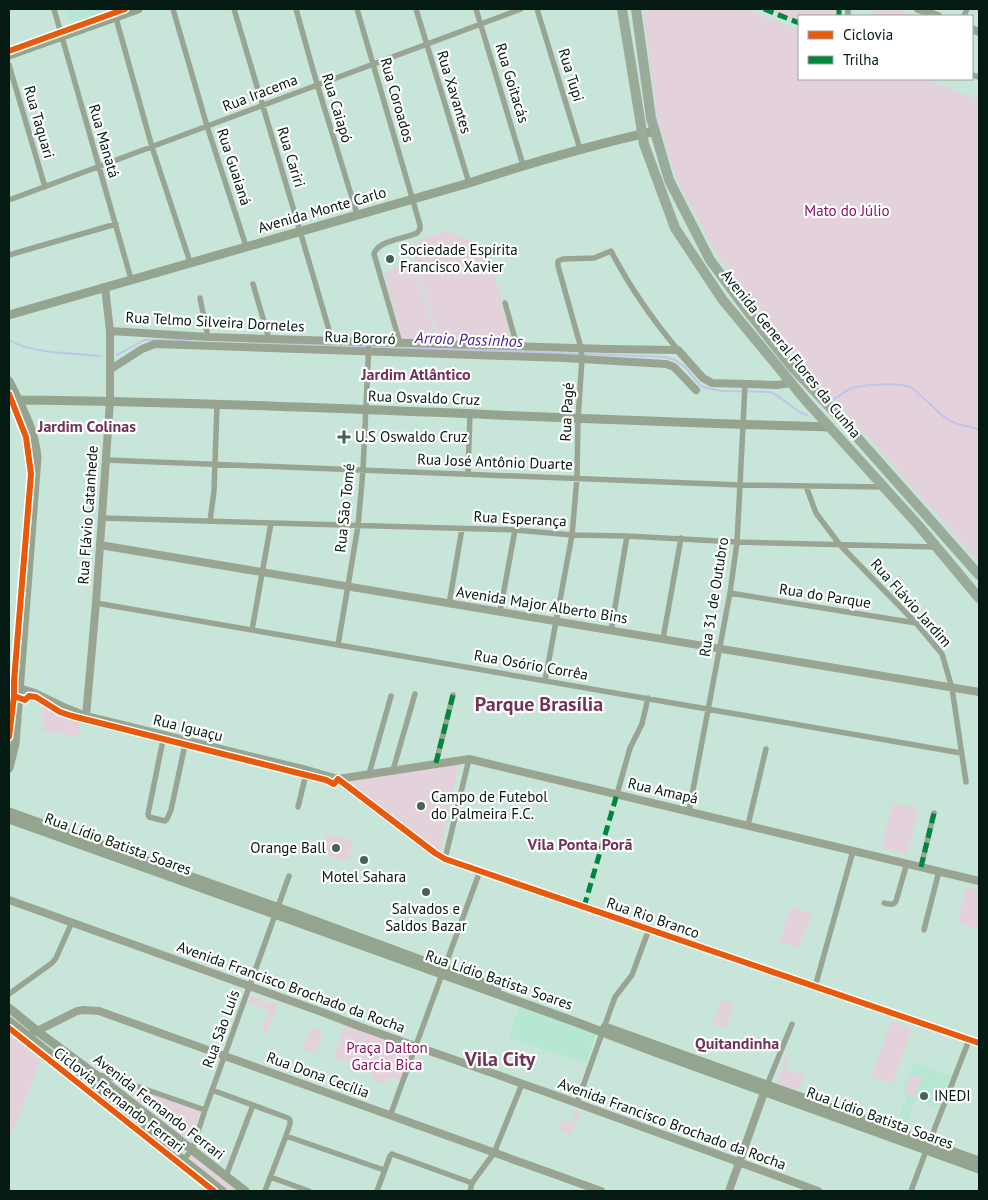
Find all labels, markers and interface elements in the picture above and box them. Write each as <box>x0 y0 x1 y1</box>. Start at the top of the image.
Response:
legend <box>798 15 973 80</box>
text: Ciclovia <box>843 25 893 44</box>
street label: Rua Goitacás <box>491 41 534 125</box>
street label: Rua Tupi <box>554 46 589 104</box>
street label: Rua Xavantes <box>433 48 476 136</box>
text: Trilha <box>843 50 879 69</box>
street label: Rua Coroados <box>376 55 419 144</box>
street label: Rua Iracema <box>220 70 300 116</box>
street label: Rua Caiapó <box>318 71 357 145</box>
street label: Rua Taquari <box>20 83 59 160</box>
street label: Rua Manatá <box>85 102 124 180</box>
street label: Rua Cariri <box>273 124 310 189</box>
street label: Rua Guaianá <box>213 126 256 208</box>
street label: Avenida Monte Carlo <box>256 182 388 237</box>
park label: Mato do Júlio <box>804 201 890 220</box>
place label: Sociedade Espírita Francisco Xavier <box>400 240 518 276</box>
marker: Sociedade Espírita Francisco Xavier <box>384 253 396 265</box>
street label: Avenida General Flores da Cunha <box>718 266 865 442</box>
street label: Rua Telmo Silveira Dorneles <box>125 307 305 336</box>
street label: Rua Bororó <box>324 327 396 348</box>
water label: Arroio Passinhos <box>414 327 524 351</box>
district label: Jardim Atlântico <box>360 364 471 384</box>
street label: Rua Pagé <box>555 382 578 442</box>
street label: Rua Osvaldo Cruz <box>368 386 480 409</box>
district label: Jardim Colinas <box>37 416 136 436</box>
place label: U.S Oswaldo Cruz <box>355 427 468 446</box>
marker: U.S Oswaldo Cruz <box>337 430 351 444</box>
street label: Rua Flávio Catanhede <box>73 445 102 585</box>
street label: Rua José Antônio Duarte <box>417 449 573 474</box>
street label: Rua São Tomé <box>330 462 359 553</box>
street label: Rua Esperança <box>473 507 567 530</box>
street label: Rua 31 de Outubro <box>695 536 732 658</box>
street label: Rua Flávio Jardim <box>867 555 956 651</box>
street label: Rua do Parque <box>778 579 872 612</box>
street label: Avenida Major Alberto Bins <box>455 582 629 627</box>
street label: Rua Osório Corrêa <box>473 645 590 684</box>
district label: Parque Brasília <box>475 691 603 717</box>
street label: Rua Iguaçu <box>151 710 225 745</box>
street label: Rua Amapá <box>626 773 700 808</box>
place label: Campo de Futebol do Palmeira F.C. <box>431 787 548 823</box>
marker: Campo de Futebol do Palmeira F.C. <box>415 800 427 812</box>
street label: Rua Lídio Batista Soares <box>42 808 194 879</box>
district label: Vila Ponta Porã <box>527 834 632 854</box>
place label: Orange Ball <box>250 838 327 857</box>
marker: Orange Ball <box>330 842 342 854</box>
marker: Motel Sahara <box>358 854 370 866</box>
place label: Motel Sahara <box>322 867 406 886</box>
marker: Salvados e Saldos Bazar <box>420 886 432 898</box>
street label: Rua Rio Branco <box>604 893 702 942</box>
place label: Salvados e Saldos Bazar <box>385 899 467 935</box>
street label: Avenida Francisco Brochado da Rocha <box>175 936 408 1037</box>
street label: Rua Lídio Batista Soares <box>423 945 575 1014</box>
street label: Rua São Luís <box>198 987 243 1070</box>
district label: Quitandinha <box>695 1033 779 1053</box>
park label: Praça Dalton Garcia Bica <box>346 1038 428 1074</box>
street label: Ciclovia Fernando Ferrari <box>50 1043 189 1157</box>
district label: Vila City <box>464 1046 536 1072</box>
street label: Rua Dona Cecília <box>264 1047 372 1102</box>
street label: Avenida Fernando Ferrari <box>90 1049 229 1164</box>
street label: Avenida Francisco Brochado da Rocha <box>556 1073 789 1174</box>
street label: Rua Lídio Batista Soares <box>804 1082 956 1153</box>
place label: INEDI <box>934 1086 971 1105</box>
marker: INEDI <box>918 1090 930 1102</box>

